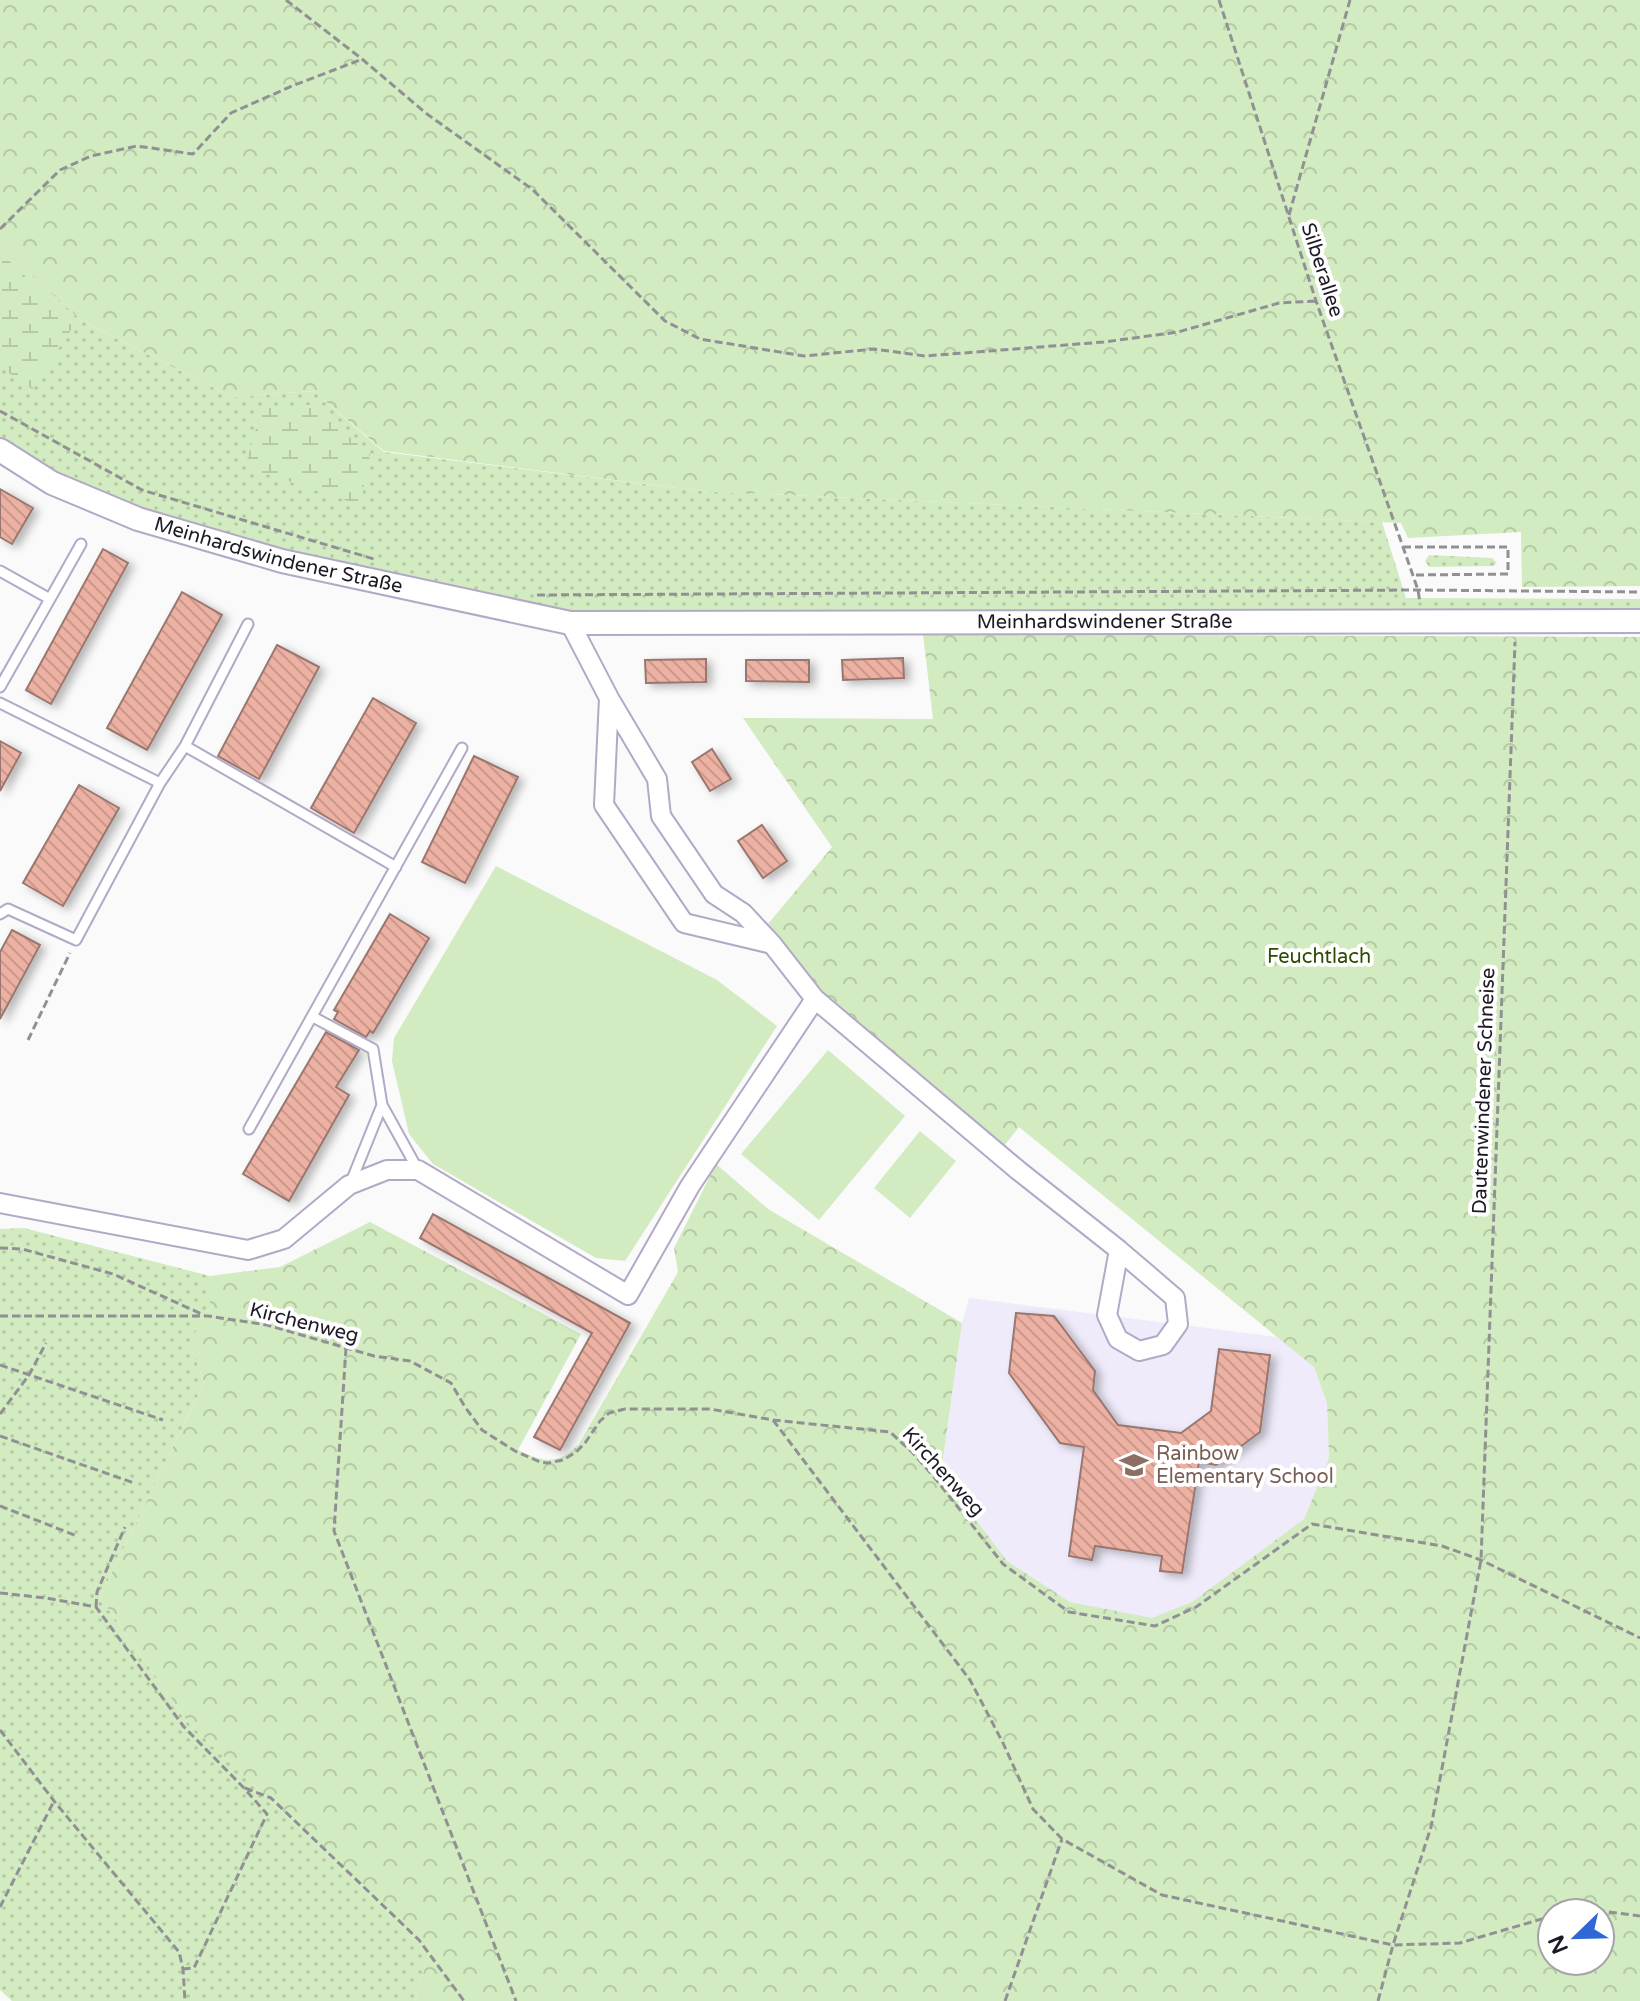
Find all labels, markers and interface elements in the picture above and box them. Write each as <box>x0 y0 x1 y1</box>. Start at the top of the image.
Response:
street label: Silberallee <box>1296 220 1348 320</box>
street label: Meinhardswindener Straße <box>151 512 405 599</box>
street label: Meinhardswindener Straße <box>977 610 1233 634</box>
park label: Feuchtlach <box>1267 945 1371 969</box>
street label: Dautenwindener Schneise <box>1468 967 1500 1215</box>
street label: Kirchenweg <box>247 1298 361 1348</box>
street label: Kirchenweg <box>897 1423 989 1521</box>
place label: Rainbow Elementary School <box>1156 1442 1334 1489</box>
school or university icon: Rainbow Elementary School <box>1119 1450 1149 1480</box>
north arrow <box>1536 1897 1616 1977</box>
text: N <box>1543 1931 1574 1958</box>

